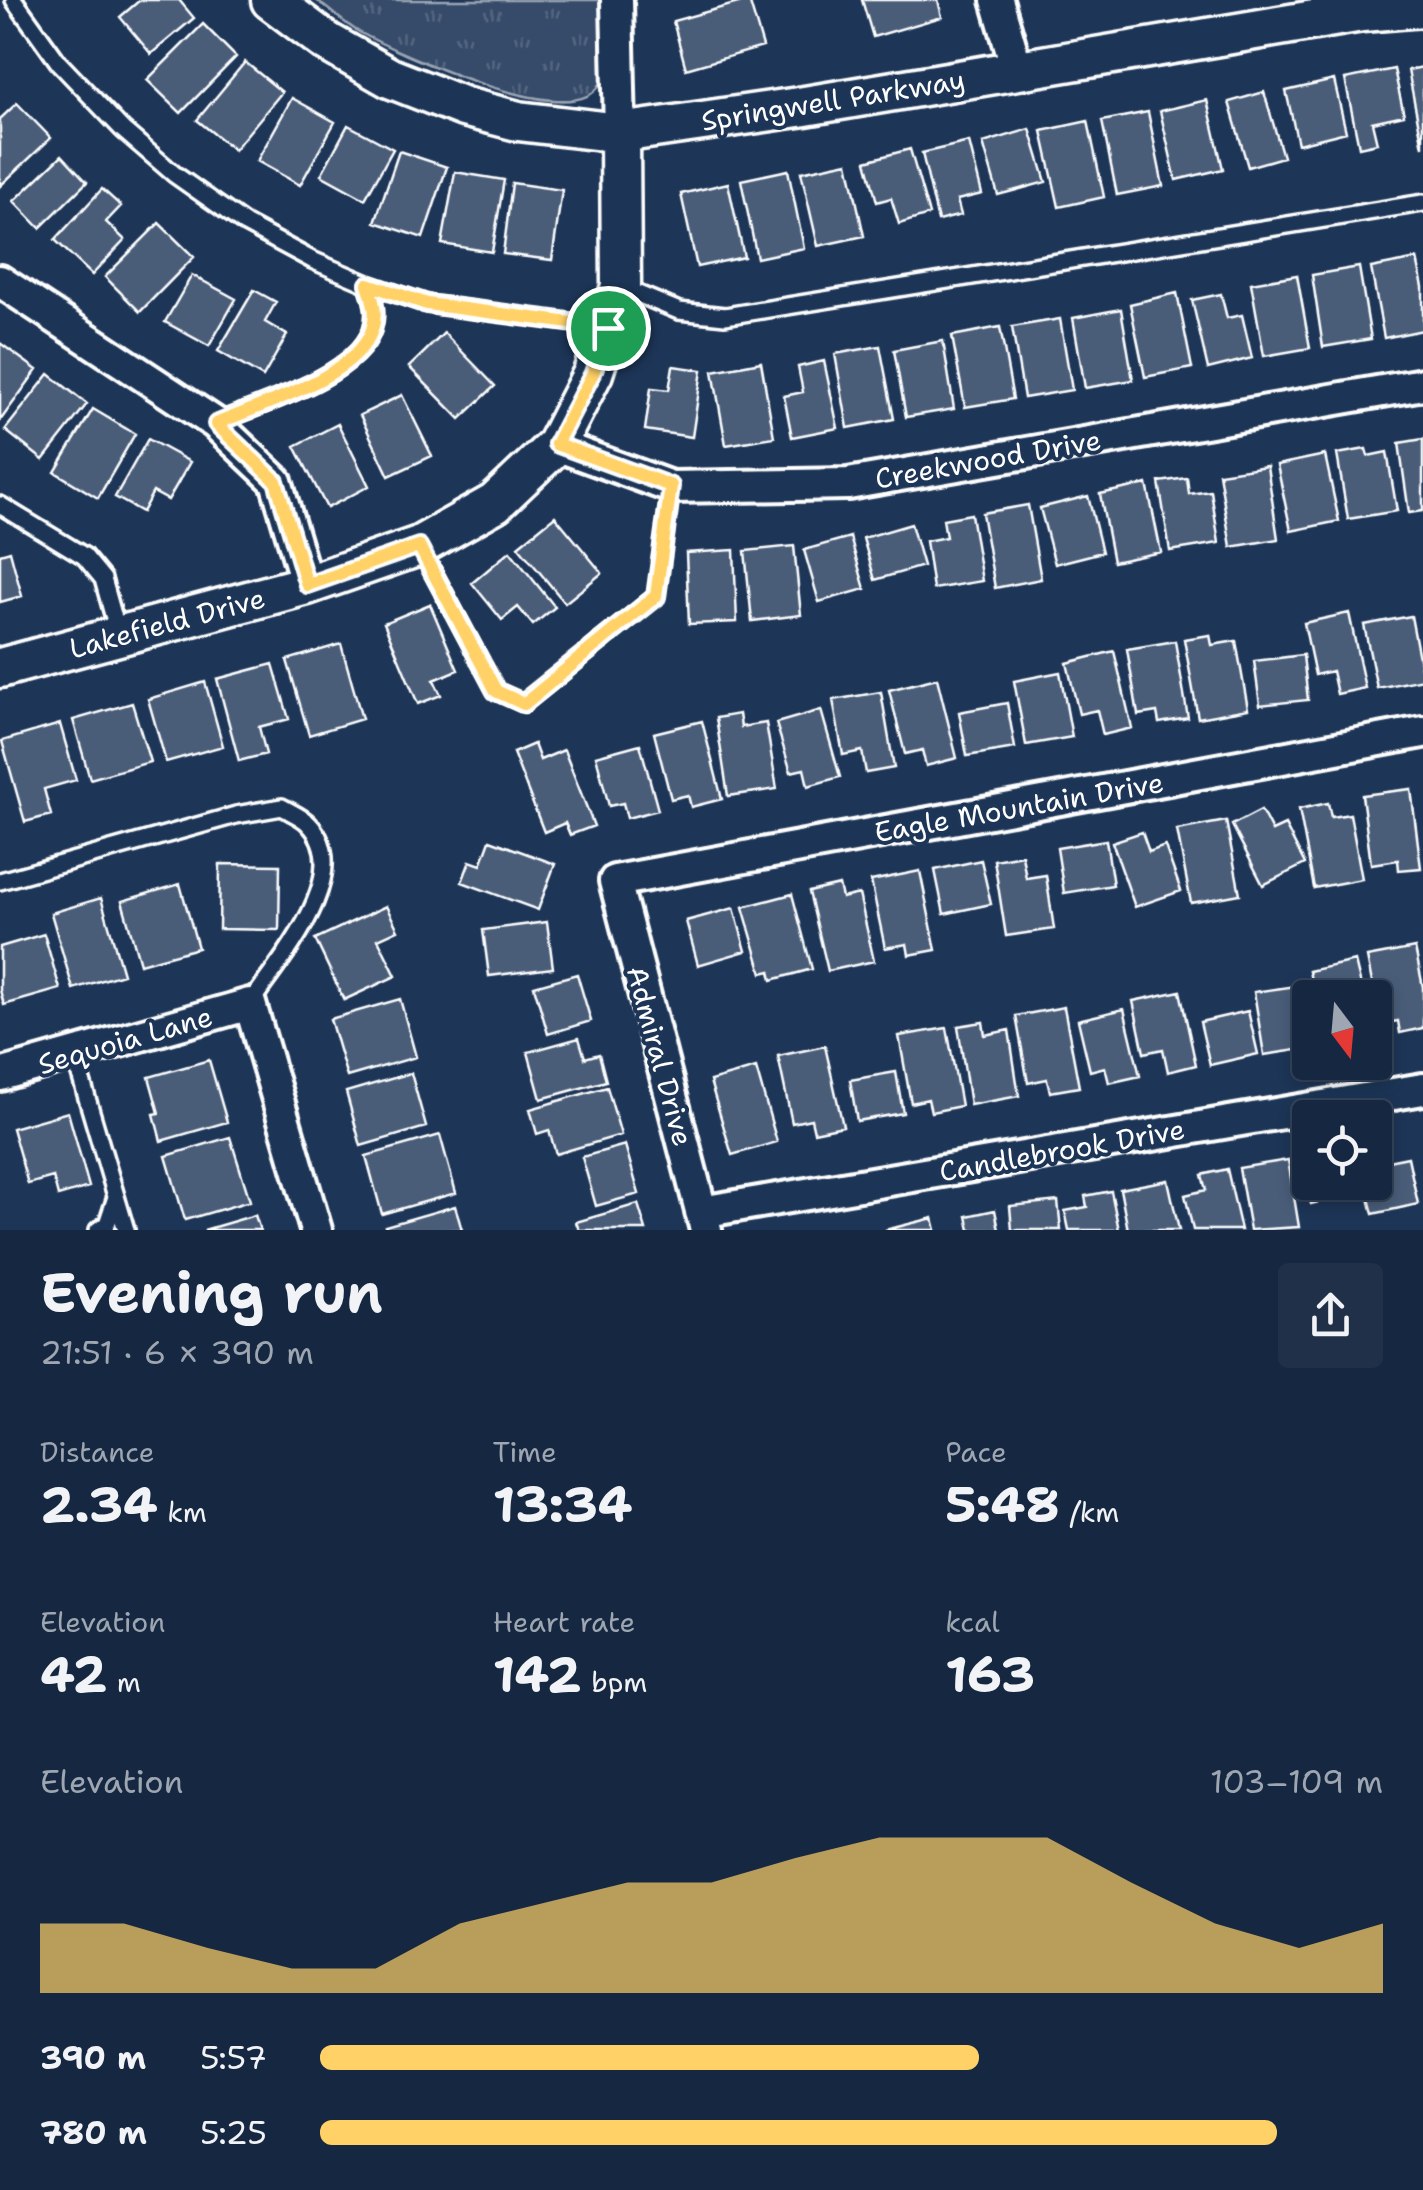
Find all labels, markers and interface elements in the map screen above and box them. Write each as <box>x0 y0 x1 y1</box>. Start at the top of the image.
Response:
street label: Springwell Parkway <box>698 60 968 140</box>
pin <box>566 286 651 371</box>
icon: arrive <box>581 301 636 356</box>
street label: Creekwood Drive <box>872 420 1104 498</box>
street label: Lakefield Drive <box>65 579 269 667</box>
street label: Eagle Mountain Drive <box>871 763 1167 851</box>
street label: Admiral Drive <box>618 962 702 1150</box>
north arrow <box>1292 980 1392 1080</box>
map controls <box>1292 980 1392 1200</box>
street label: Sequoia Lane <box>33 997 217 1083</box>
button: locate <box>1292 1100 1392 1200</box>
street label: Candlebrook Drive <box>936 1110 1188 1190</box>
text: Evening run <box>40 1256 383 1330</box>
button: share <box>1278 1263 1383 1368</box>
text: 21:51 · 6 × 390 m <box>40 1331 314 1374</box>
text: Distance <box>40 1433 155 1471</box>
text: Time <box>493 1433 557 1471</box>
text: Pace <box>945 1433 1007 1471</box>
text: 2.34 <box>40 1471 158 1538</box>
text: 13:34 <box>493 1471 633 1538</box>
text: 5:48 <box>945 1471 1060 1538</box>
text: km <box>158 1493 207 1531</box>
text: /km <box>1060 1493 1119 1531</box>
text: Elevation <box>40 1603 165 1641</box>
text: Heart rate <box>493 1603 635 1641</box>
text: kcal <box>945 1603 1000 1641</box>
text: 42 <box>40 1641 107 1708</box>
text: 142 <box>493 1641 582 1708</box>
text: 163 <box>945 1641 1035 1708</box>
text: m <box>107 1663 141 1701</box>
text: bpm <box>582 1663 648 1701</box>
text: Elevation <box>40 1760 183 1803</box>
text: 103–109 m <box>1210 1760 1383 1803</box>
text: 390 m <box>40 2036 146 2079</box>
text: 5:57 <box>200 2036 267 2079</box>
text: 780 m <box>40 2111 147 2154</box>
text: 5:25 <box>200 2111 267 2154</box>

